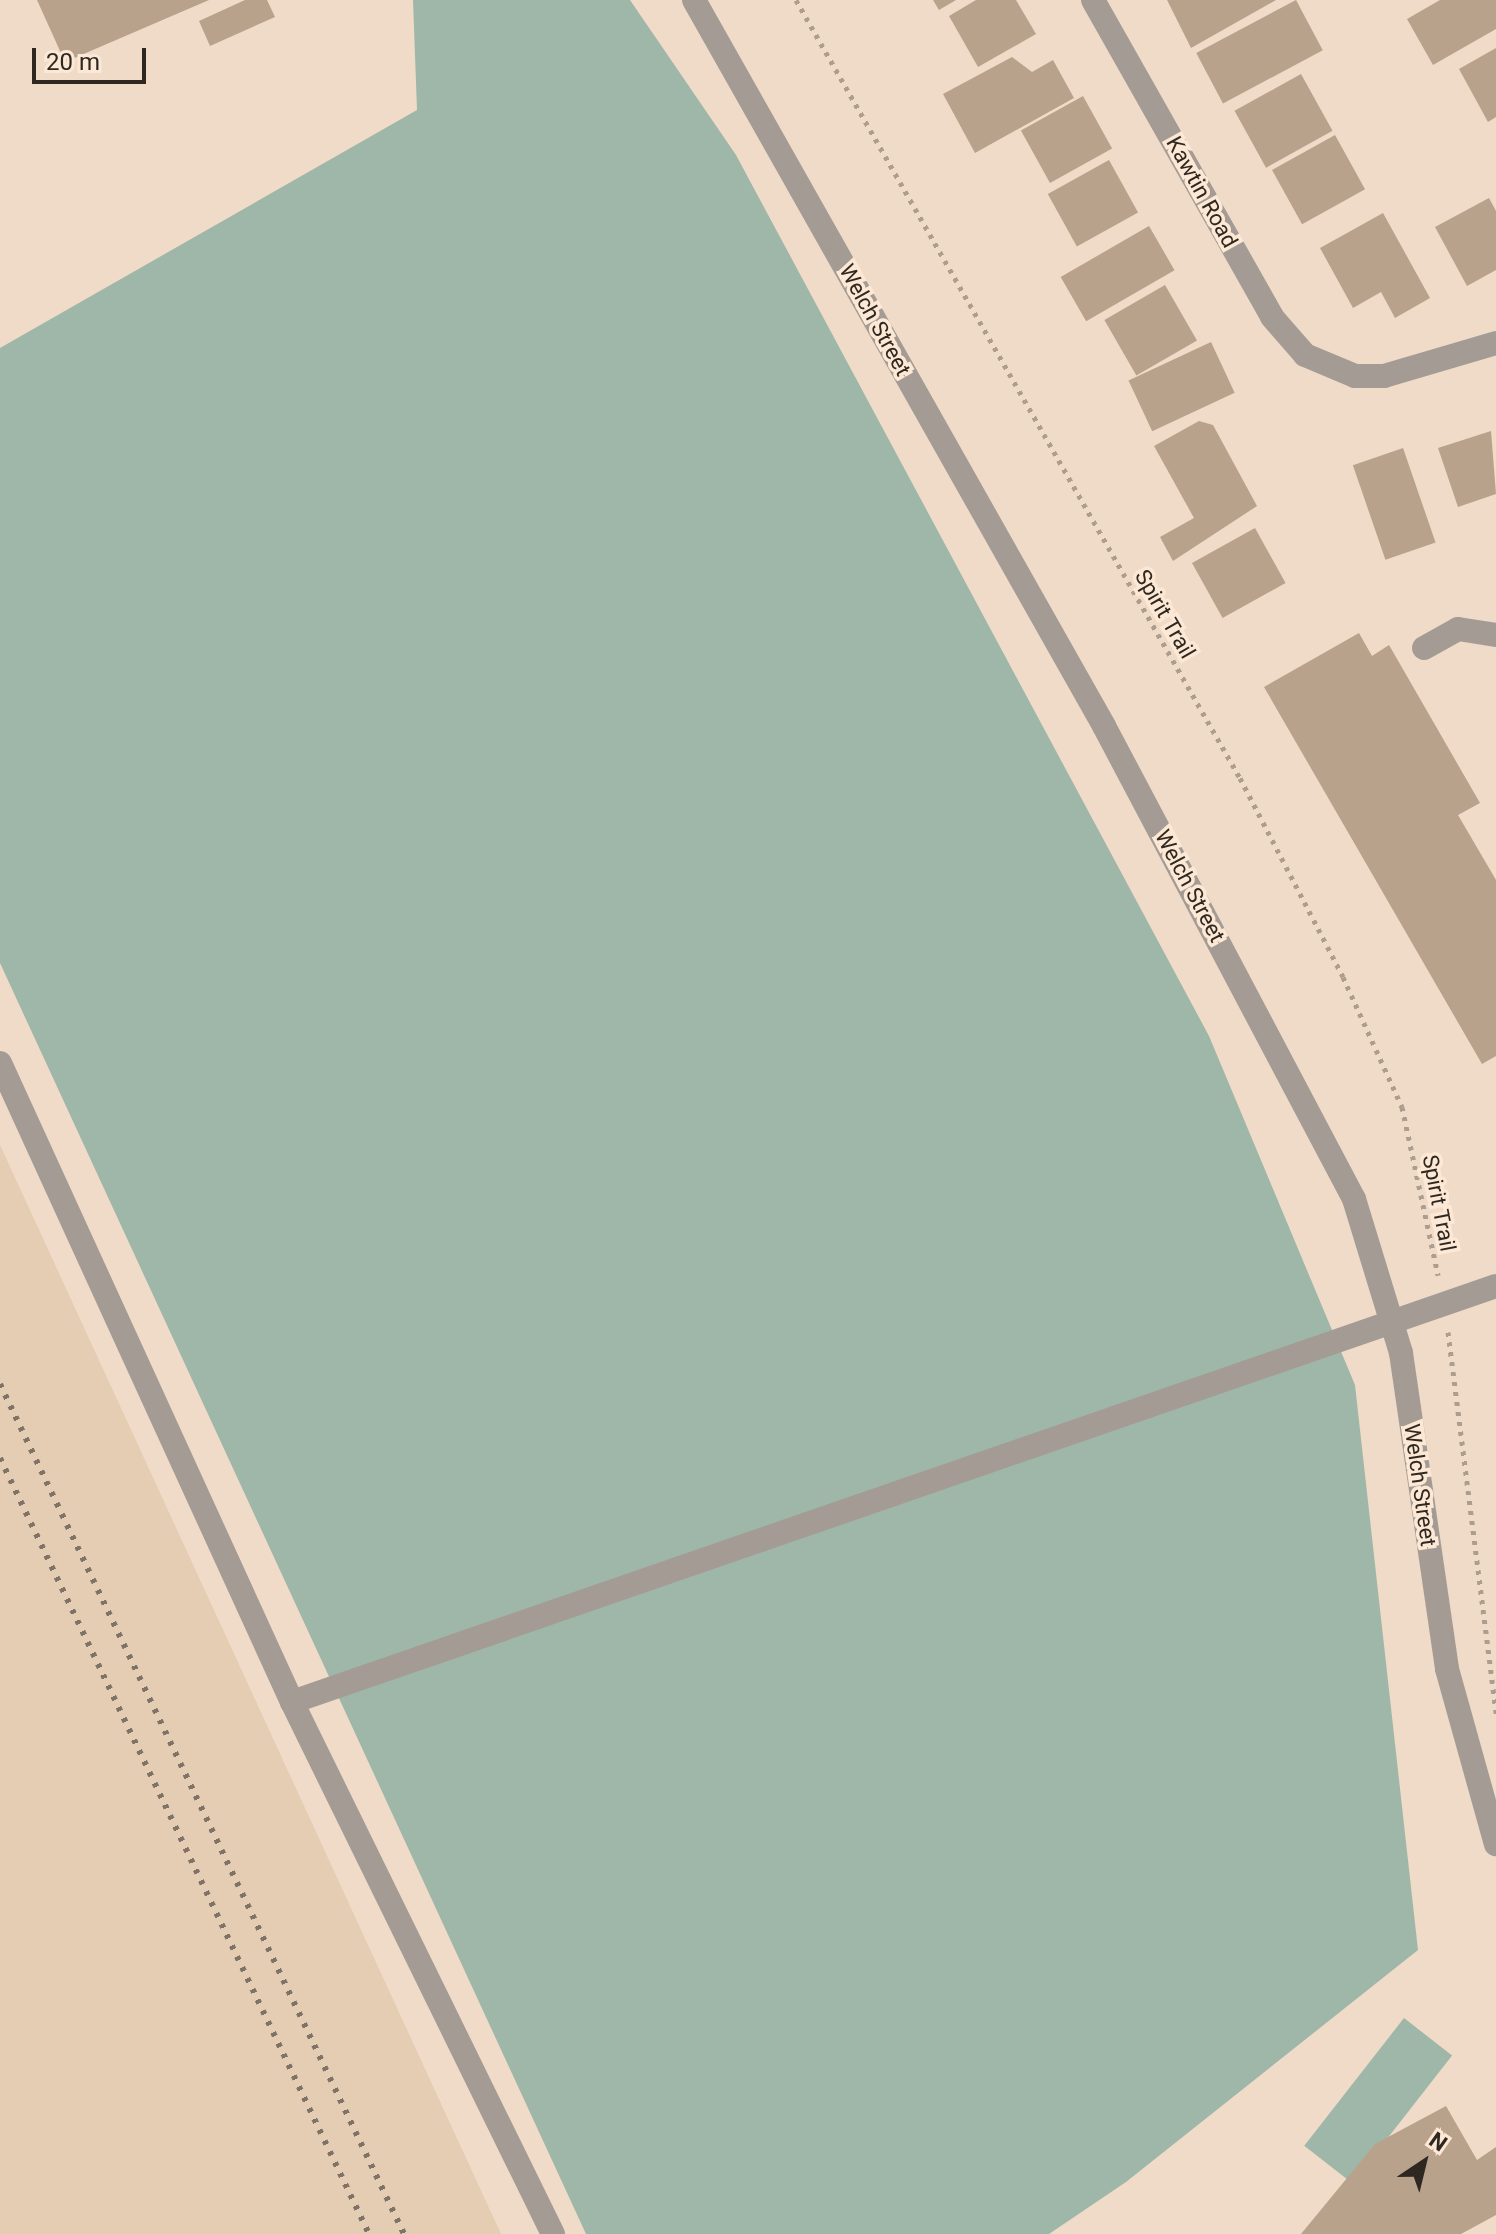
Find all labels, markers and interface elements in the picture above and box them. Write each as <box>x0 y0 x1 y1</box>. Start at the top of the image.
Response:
scale bar <box>36 32 150 82</box>
text: 20 m <box>46 48 100 76</box>
street label: Kawtin Road <box>1161 132 1243 252</box>
street label: Welch Street <box>834 260 916 380</box>
street label: Spirit Trail <box>1129 565 1201 663</box>
street label: Welch Street <box>1149 825 1231 947</box>
street label: Spirit Trail <box>1417 1152 1461 1254</box>
street label: Welch Street <box>1398 1422 1442 1548</box>
north arrow <box>1384 2122 1464 2202</box>
text: N <box>1425 2127 1452 2157</box>

